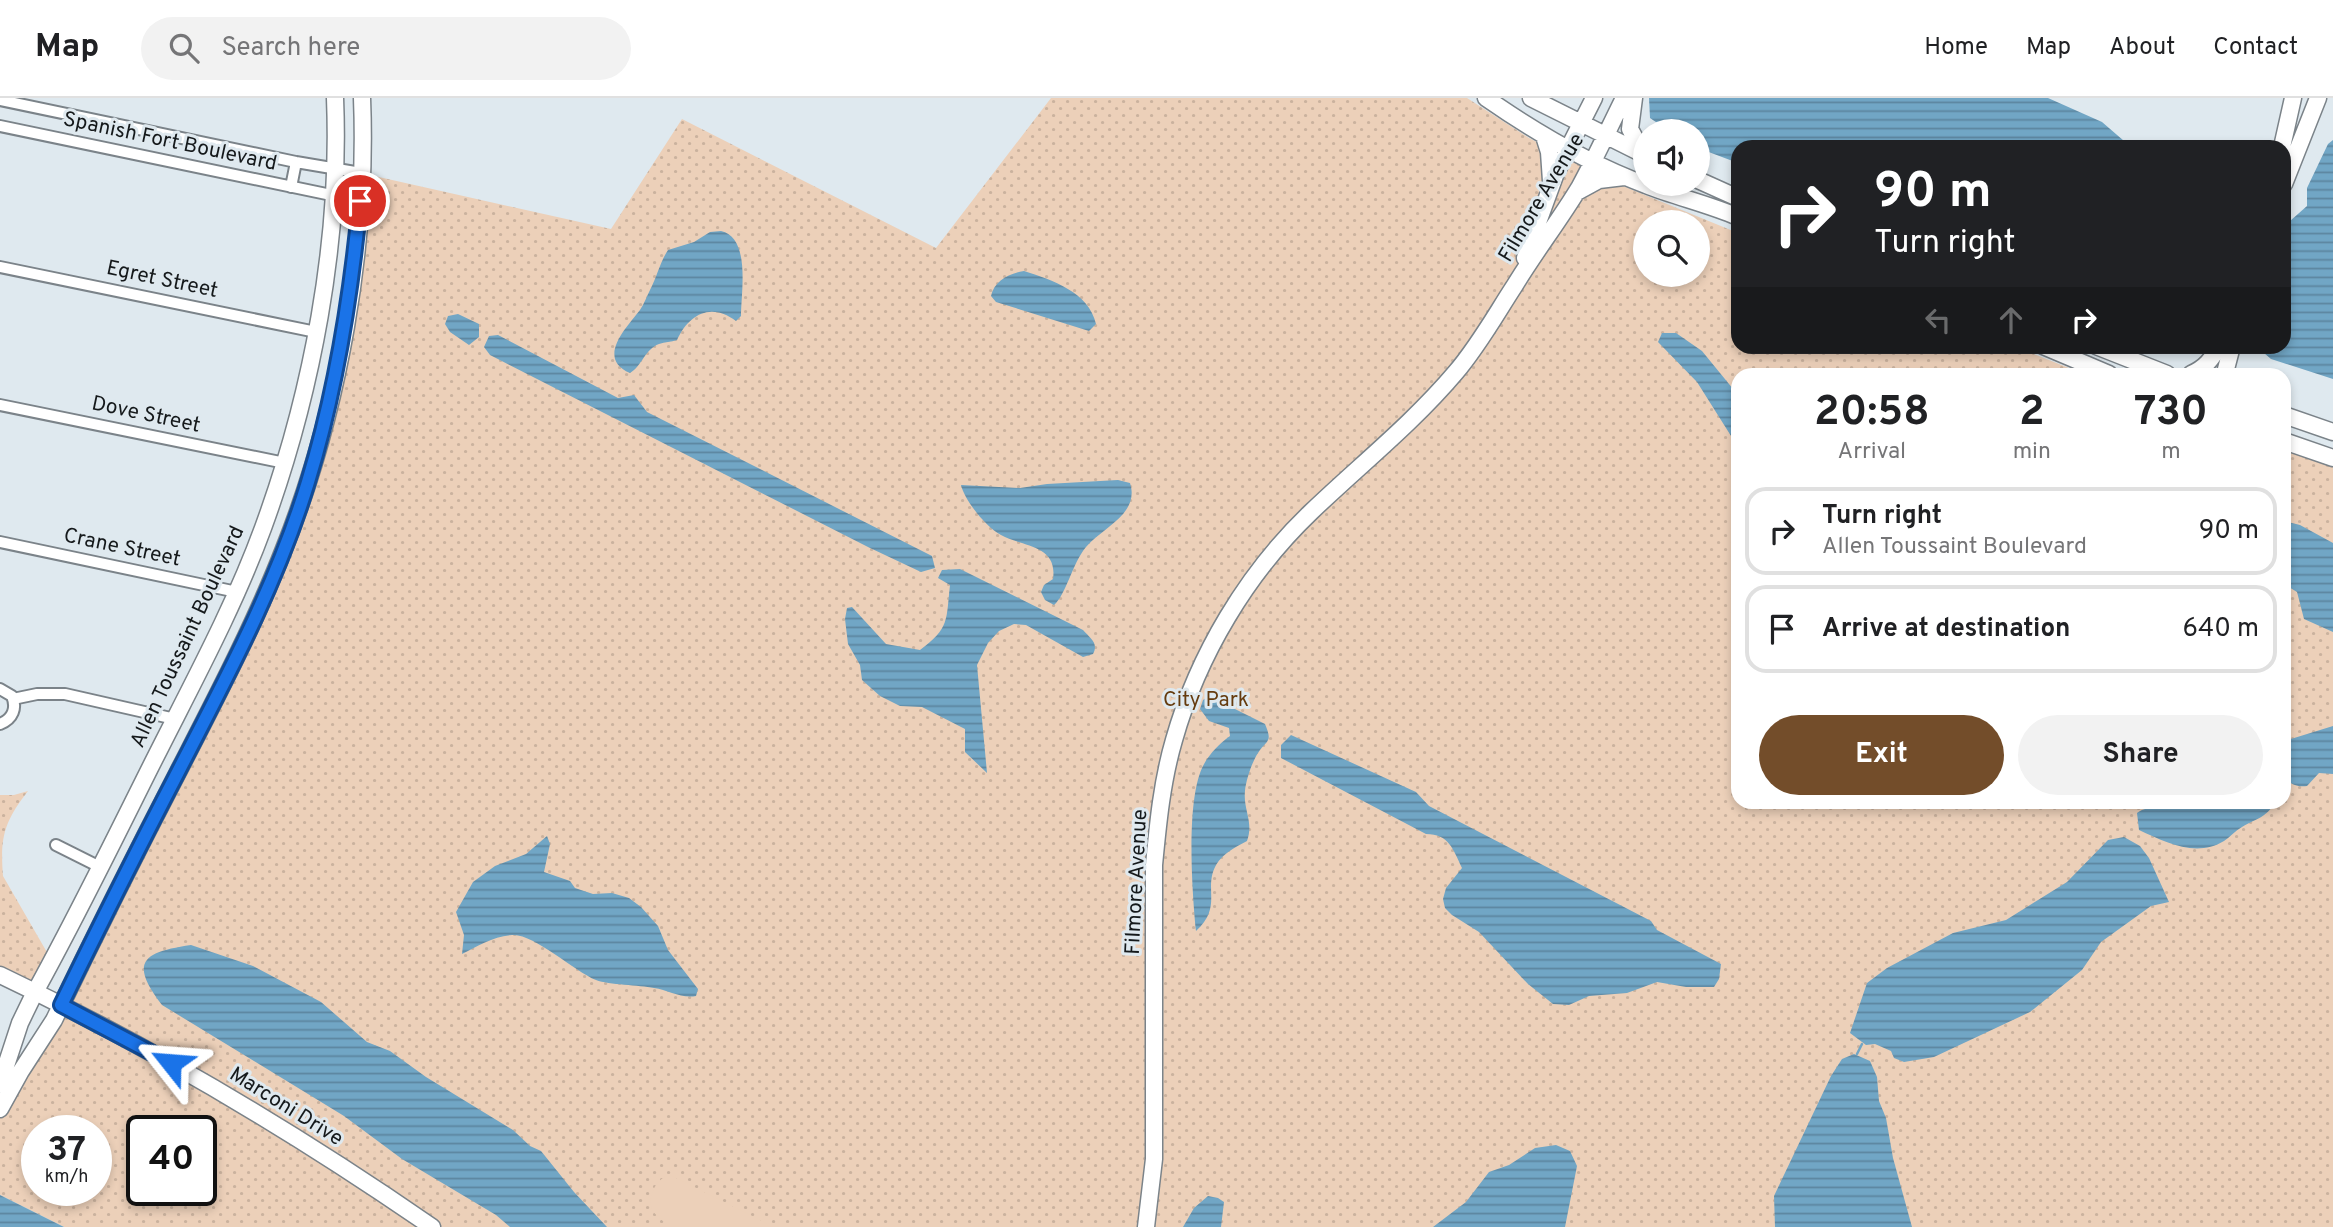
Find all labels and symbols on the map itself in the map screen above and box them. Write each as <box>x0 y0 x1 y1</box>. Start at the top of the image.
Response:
street label: Spanish Fort Boulevard <box>61 106 279 178</box>
street label: Filmore Avenue <box>1493 129 1591 267</box>
pin <box>330 171 390 231</box>
street label: Egret Street <box>104 255 220 305</box>
street label: Dove Street <box>89 390 203 440</box>
street label: Crane Street <box>61 522 183 574</box>
street label: Allen Toussaint Boulevard <box>125 522 251 752</box>
park label: City Park <box>1163 687 1249 714</box>
street label: Filmore Avenue <box>1120 809 1154 955</box>
position arrow <box>134 1026 208 1100</box>
street label: Marconi Drive <box>224 1061 348 1153</box>
speed limit sign: 40 <box>126 1115 217 1206</box>

